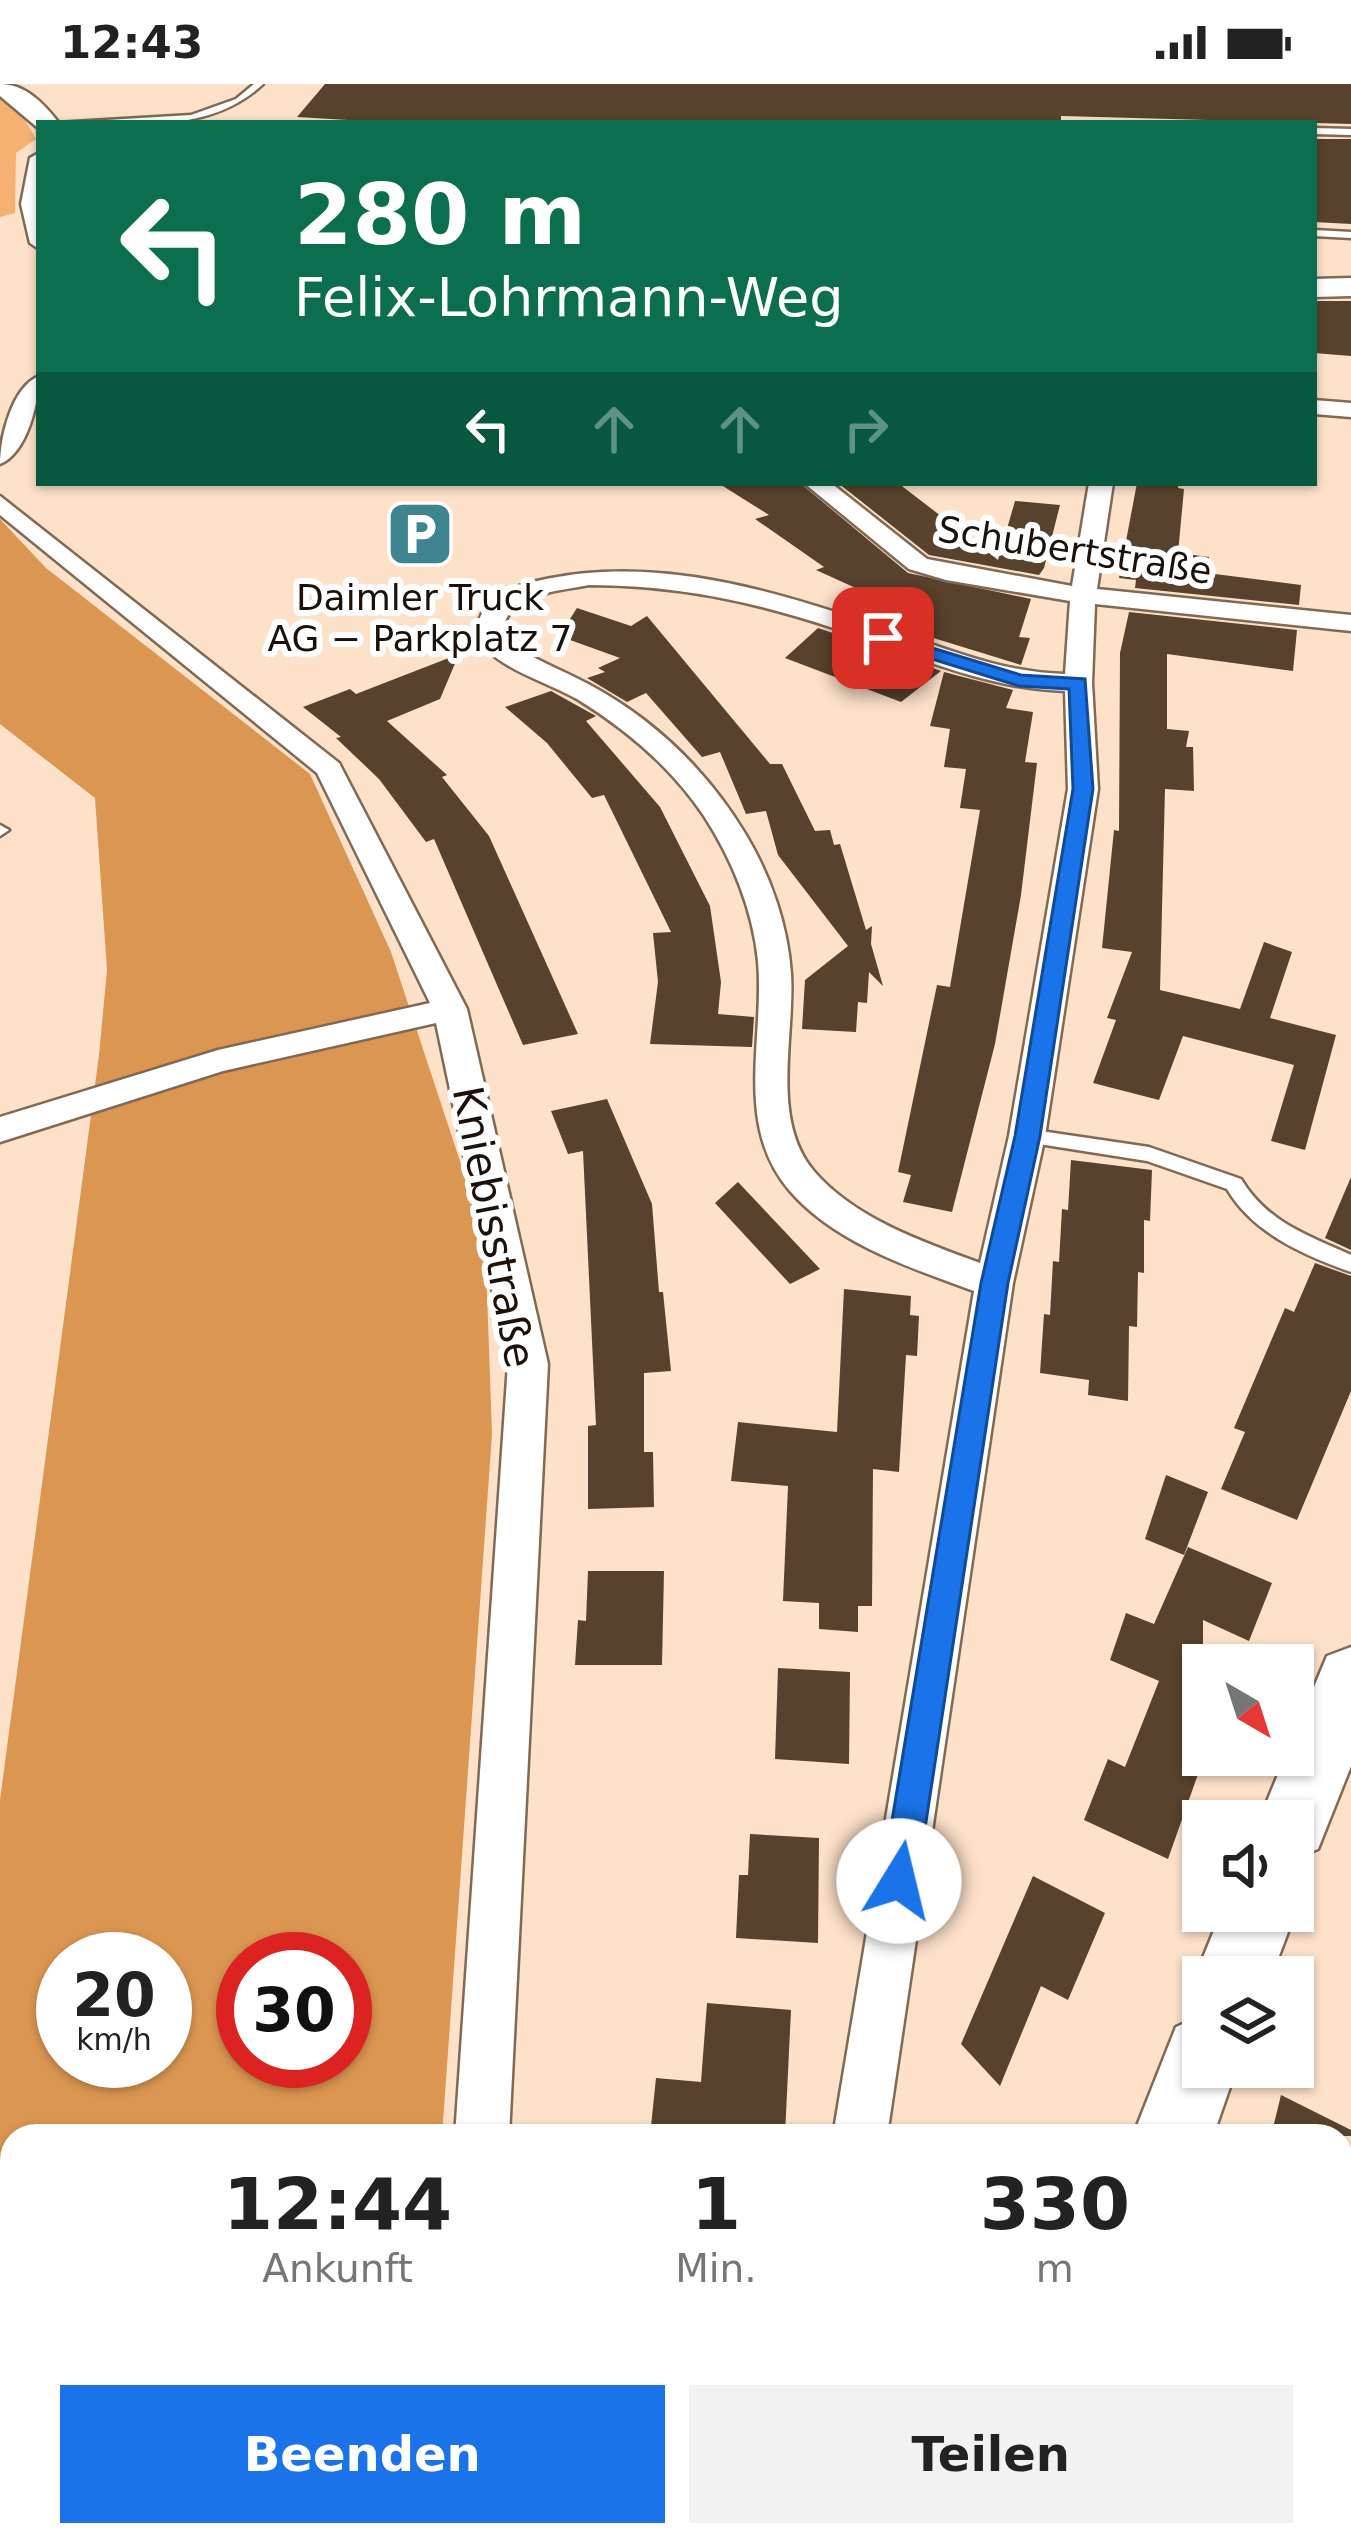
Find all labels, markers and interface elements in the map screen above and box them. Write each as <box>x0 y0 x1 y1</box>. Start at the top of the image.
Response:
text: 12:43 <box>60 16 203 69</box>
text: 280 m <box>294 166 586 264</box>
icon: left <box>96 168 252 324</box>
text: Felix-Lohrmann-Weg <box>294 266 844 329</box>
icon: left <box>455 396 521 462</box>
icon: ahead <box>581 396 647 462</box>
icon: ahead <box>707 396 773 462</box>
icon: right <box>833 396 899 462</box>
parking icon: Daimler Truck AG − Parkplatz 7 <box>385 499 455 569</box>
street label: Schubertstraße <box>935 508 1215 592</box>
place label: Daimler Truck AG − Parkplatz 7 <box>267 577 573 659</box>
pin <box>832 587 934 689</box>
icon: arrive <box>850 605 916 671</box>
street label: Kniebisstraße <box>443 1082 545 1372</box>
north arrow <box>1182 1644 1314 1776</box>
map controls <box>1182 1644 1314 2088</box>
button: sound <box>1182 1800 1314 1932</box>
position arrow <box>836 1818 962 1944</box>
speed limit sign: 30 <box>216 1932 372 2088</box>
button: layers <box>1182 1956 1314 2088</box>
text: 20 <box>72 1960 156 2030</box>
text: km/h <box>76 2022 152 2057</box>
text: 12:44 <box>223 2162 452 2246</box>
text: 1 <box>691 2162 741 2246</box>
text: 330 <box>980 2162 1130 2246</box>
text: Ankunft <box>262 2246 413 2291</box>
text: Min. <box>675 2246 757 2291</box>
text: m <box>1036 2246 1074 2291</box>
button: Beenden <box>60 2385 665 2523</box>
button: Teilen <box>689 2385 1293 2523</box>

